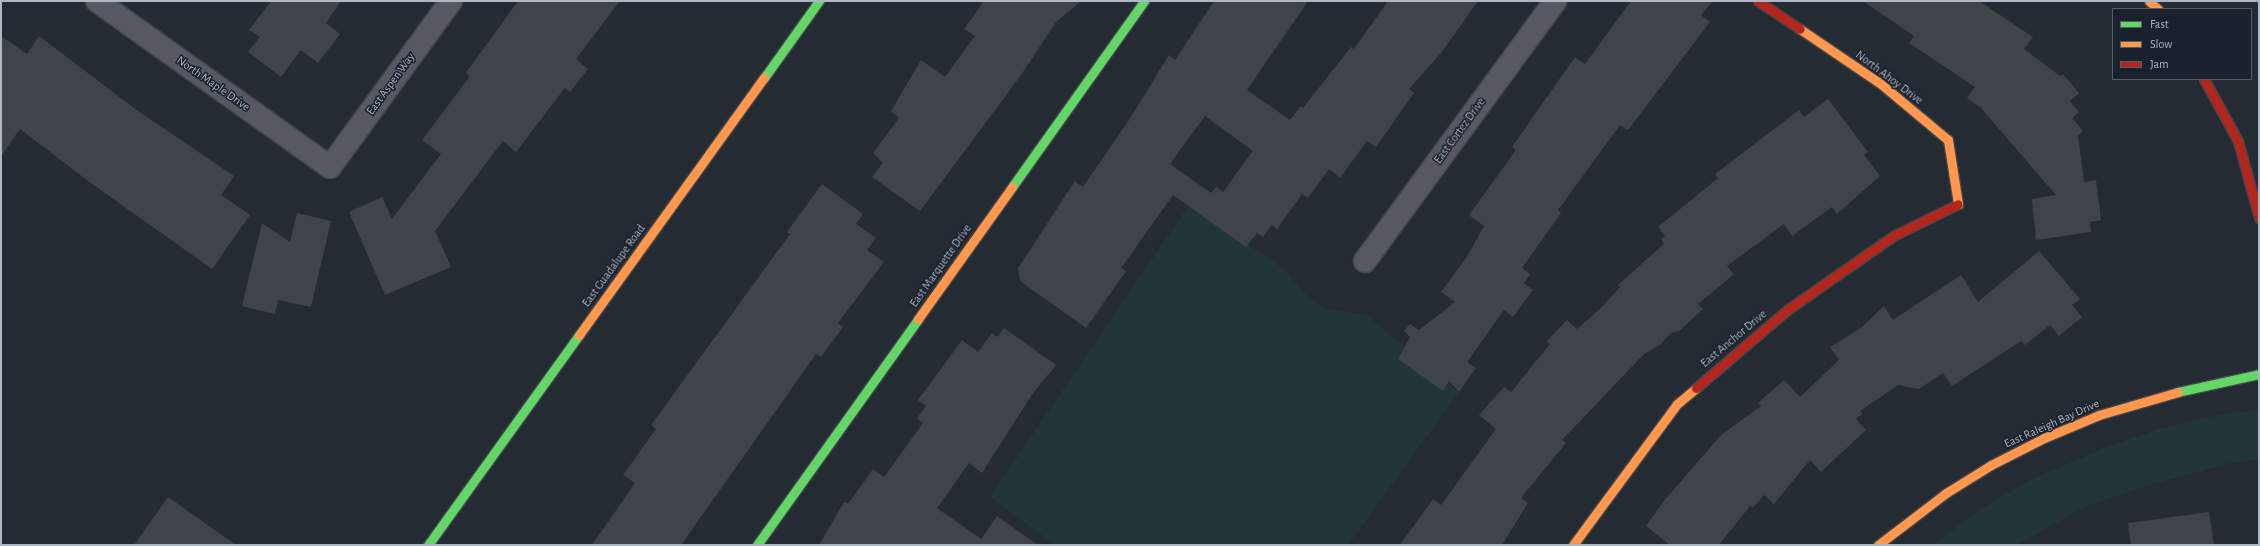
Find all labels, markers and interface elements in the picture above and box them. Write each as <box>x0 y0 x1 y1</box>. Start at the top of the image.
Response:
legend <box>2112 8 2252 80</box>
text: Fast <box>2150 18 2169 30</box>
text: Slow <box>2150 38 2172 50</box>
street label: North Ahoy Drive <box>1852 48 1926 108</box>
street label: East Aspen Way <box>364 50 418 118</box>
street label: North Maple Drive <box>174 53 252 115</box>
text: Jam <box>2150 58 2169 70</box>
street label: East Cortez Drive <box>1431 95 1489 167</box>
street label: East Guadalupe Road <box>579 222 649 310</box>
street label: East Marquette Drive <box>907 222 975 310</box>
street label: East Anchor Drive <box>1698 307 1770 371</box>
street label: East Raleigh Bay Drive <box>2002 397 2102 451</box>

